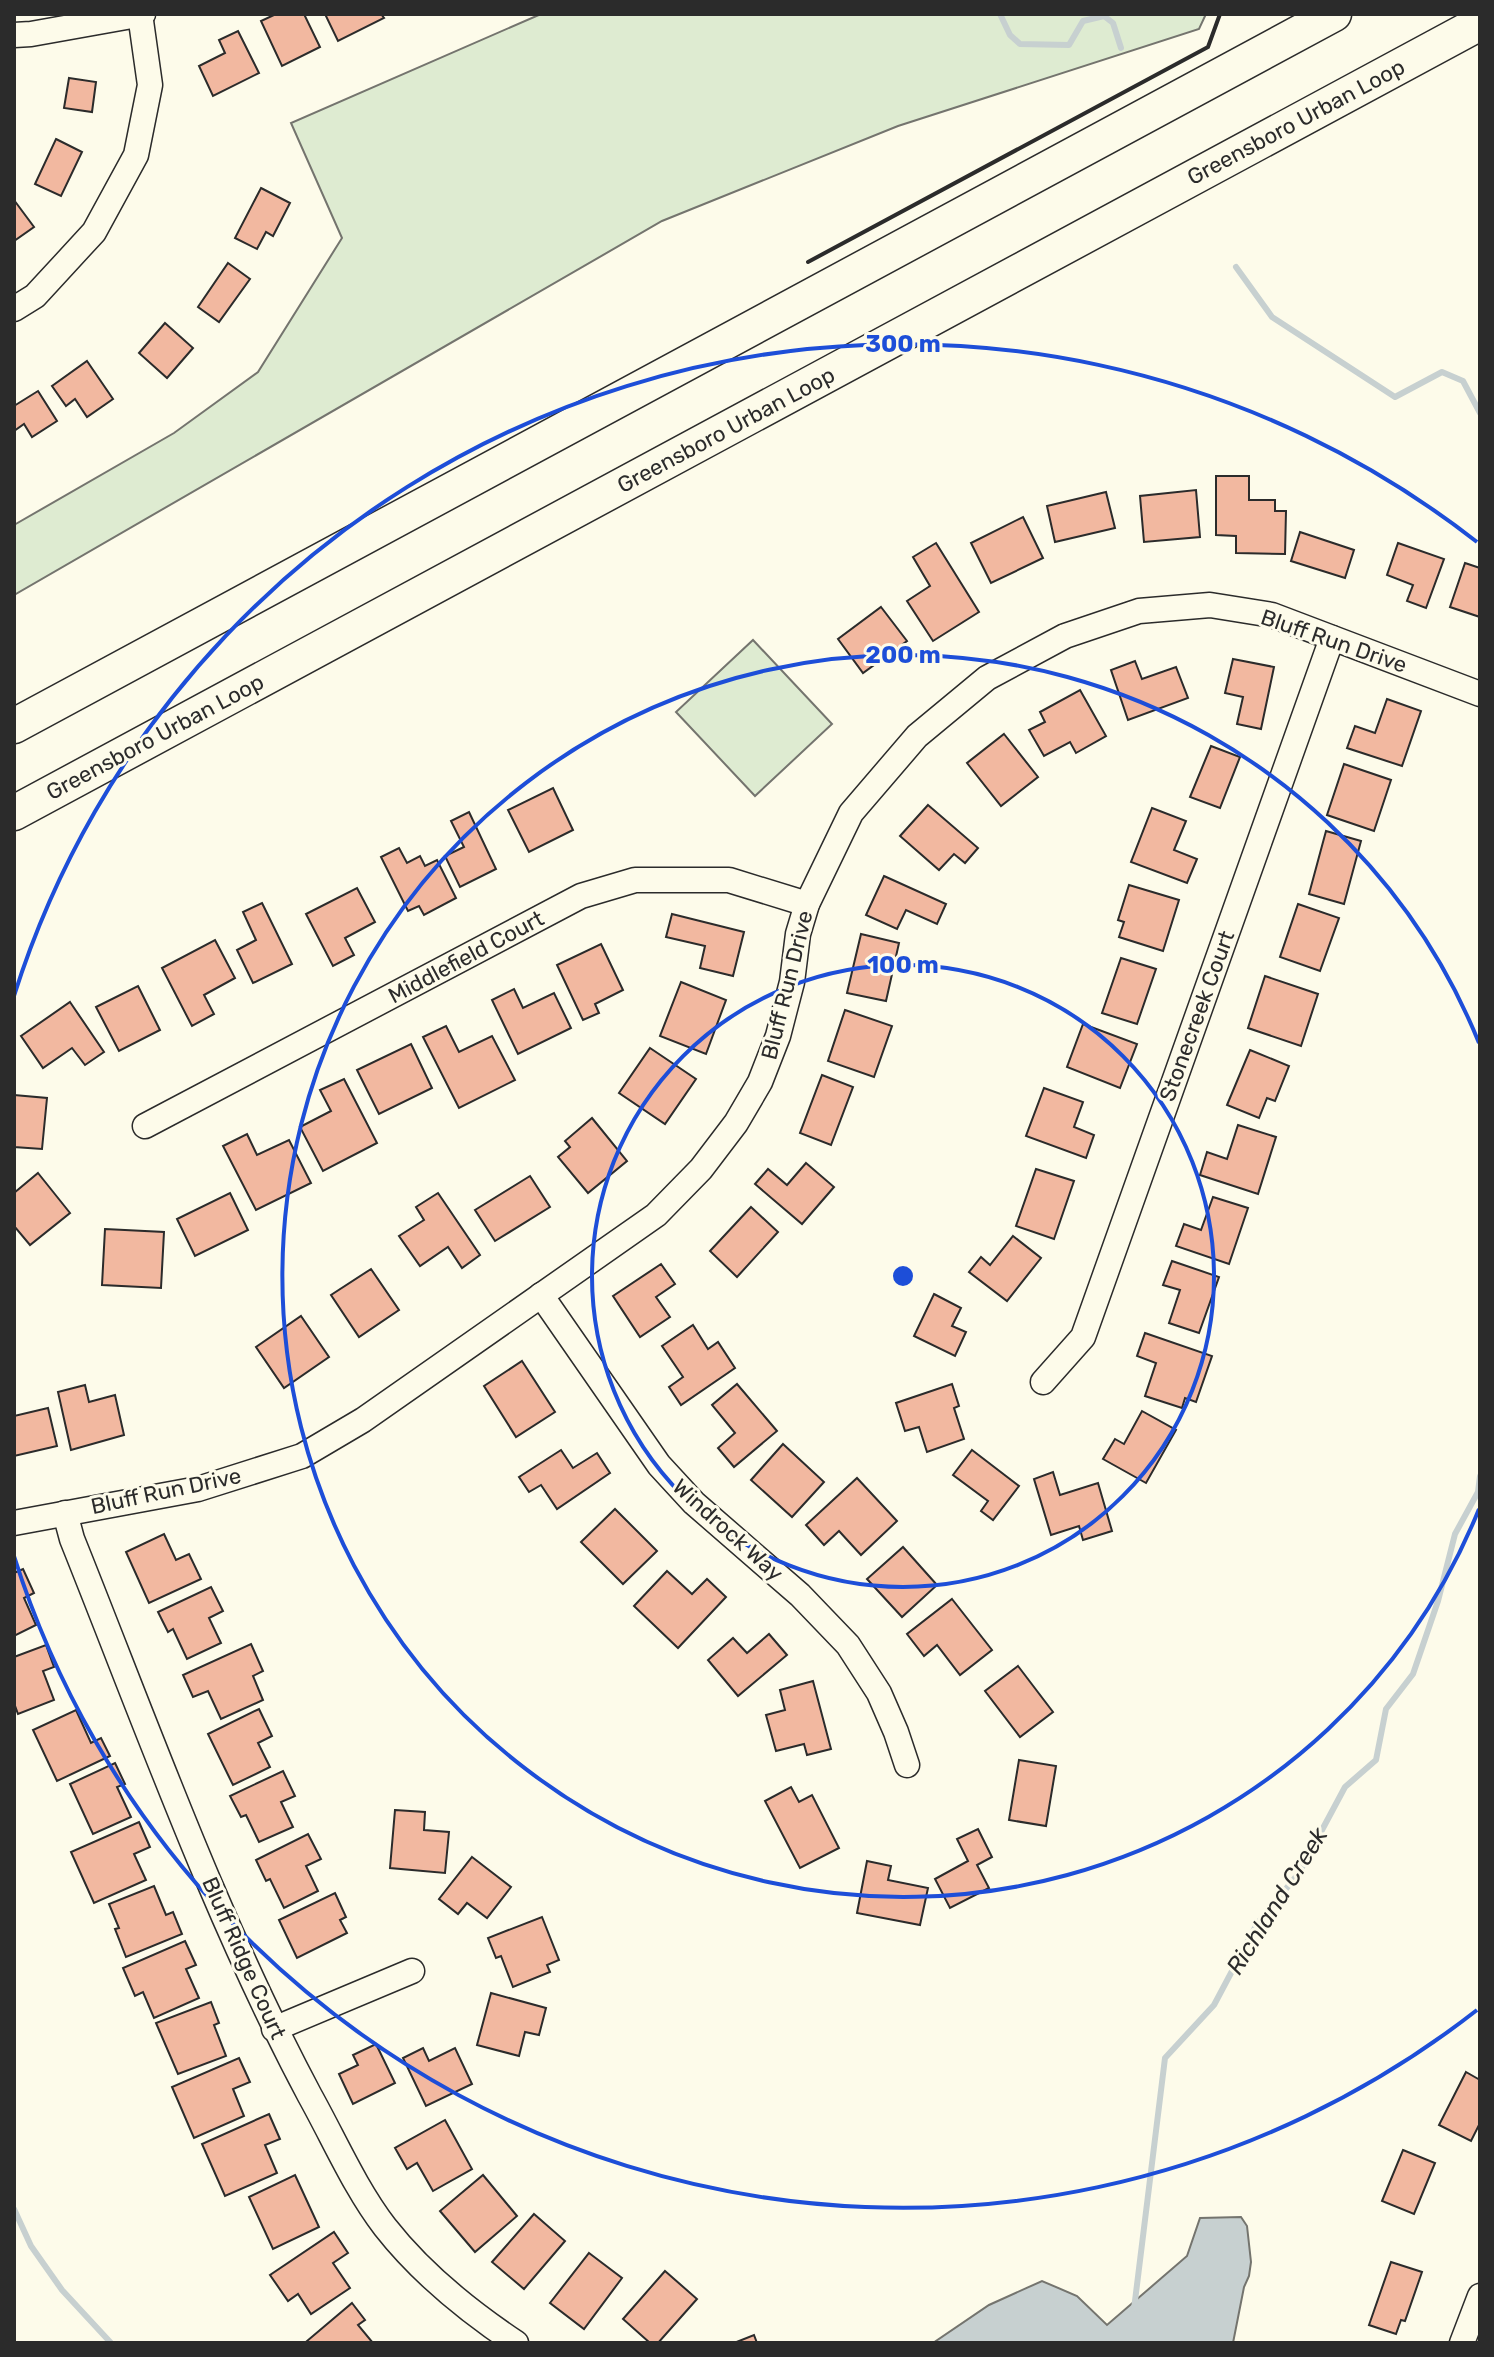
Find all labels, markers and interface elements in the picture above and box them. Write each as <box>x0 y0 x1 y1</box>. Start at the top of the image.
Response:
street label: Greensboro Urban Loop <box>1183 53 1409 191</box>
text: 300 m <box>865 330 941 358</box>
street label: Greensboro Urban Loop <box>613 361 839 499</box>
street label: Bluff Run Drive <box>1257 603 1411 679</box>
text: 200 m <box>865 641 941 669</box>
street label: Greensboro Urban Loop <box>42 668 268 806</box>
street label: Middlefield Court <box>384 904 549 1009</box>
street label: Bluff Run Drive <box>755 908 819 1062</box>
street label: Stonecreek Court <box>1154 927 1241 1105</box>
text: 100 m <box>867 951 939 979</box>
centre of rings <box>889 1262 917 1290</box>
street label: Bluff Run Drive <box>89 1462 243 1520</box>
street label: Windrock Way <box>667 1473 789 1587</box>
water label: Richland Creek <box>1221 1822 1334 1980</box>
street label: Bluff Ridge Court <box>196 1873 292 2044</box>

